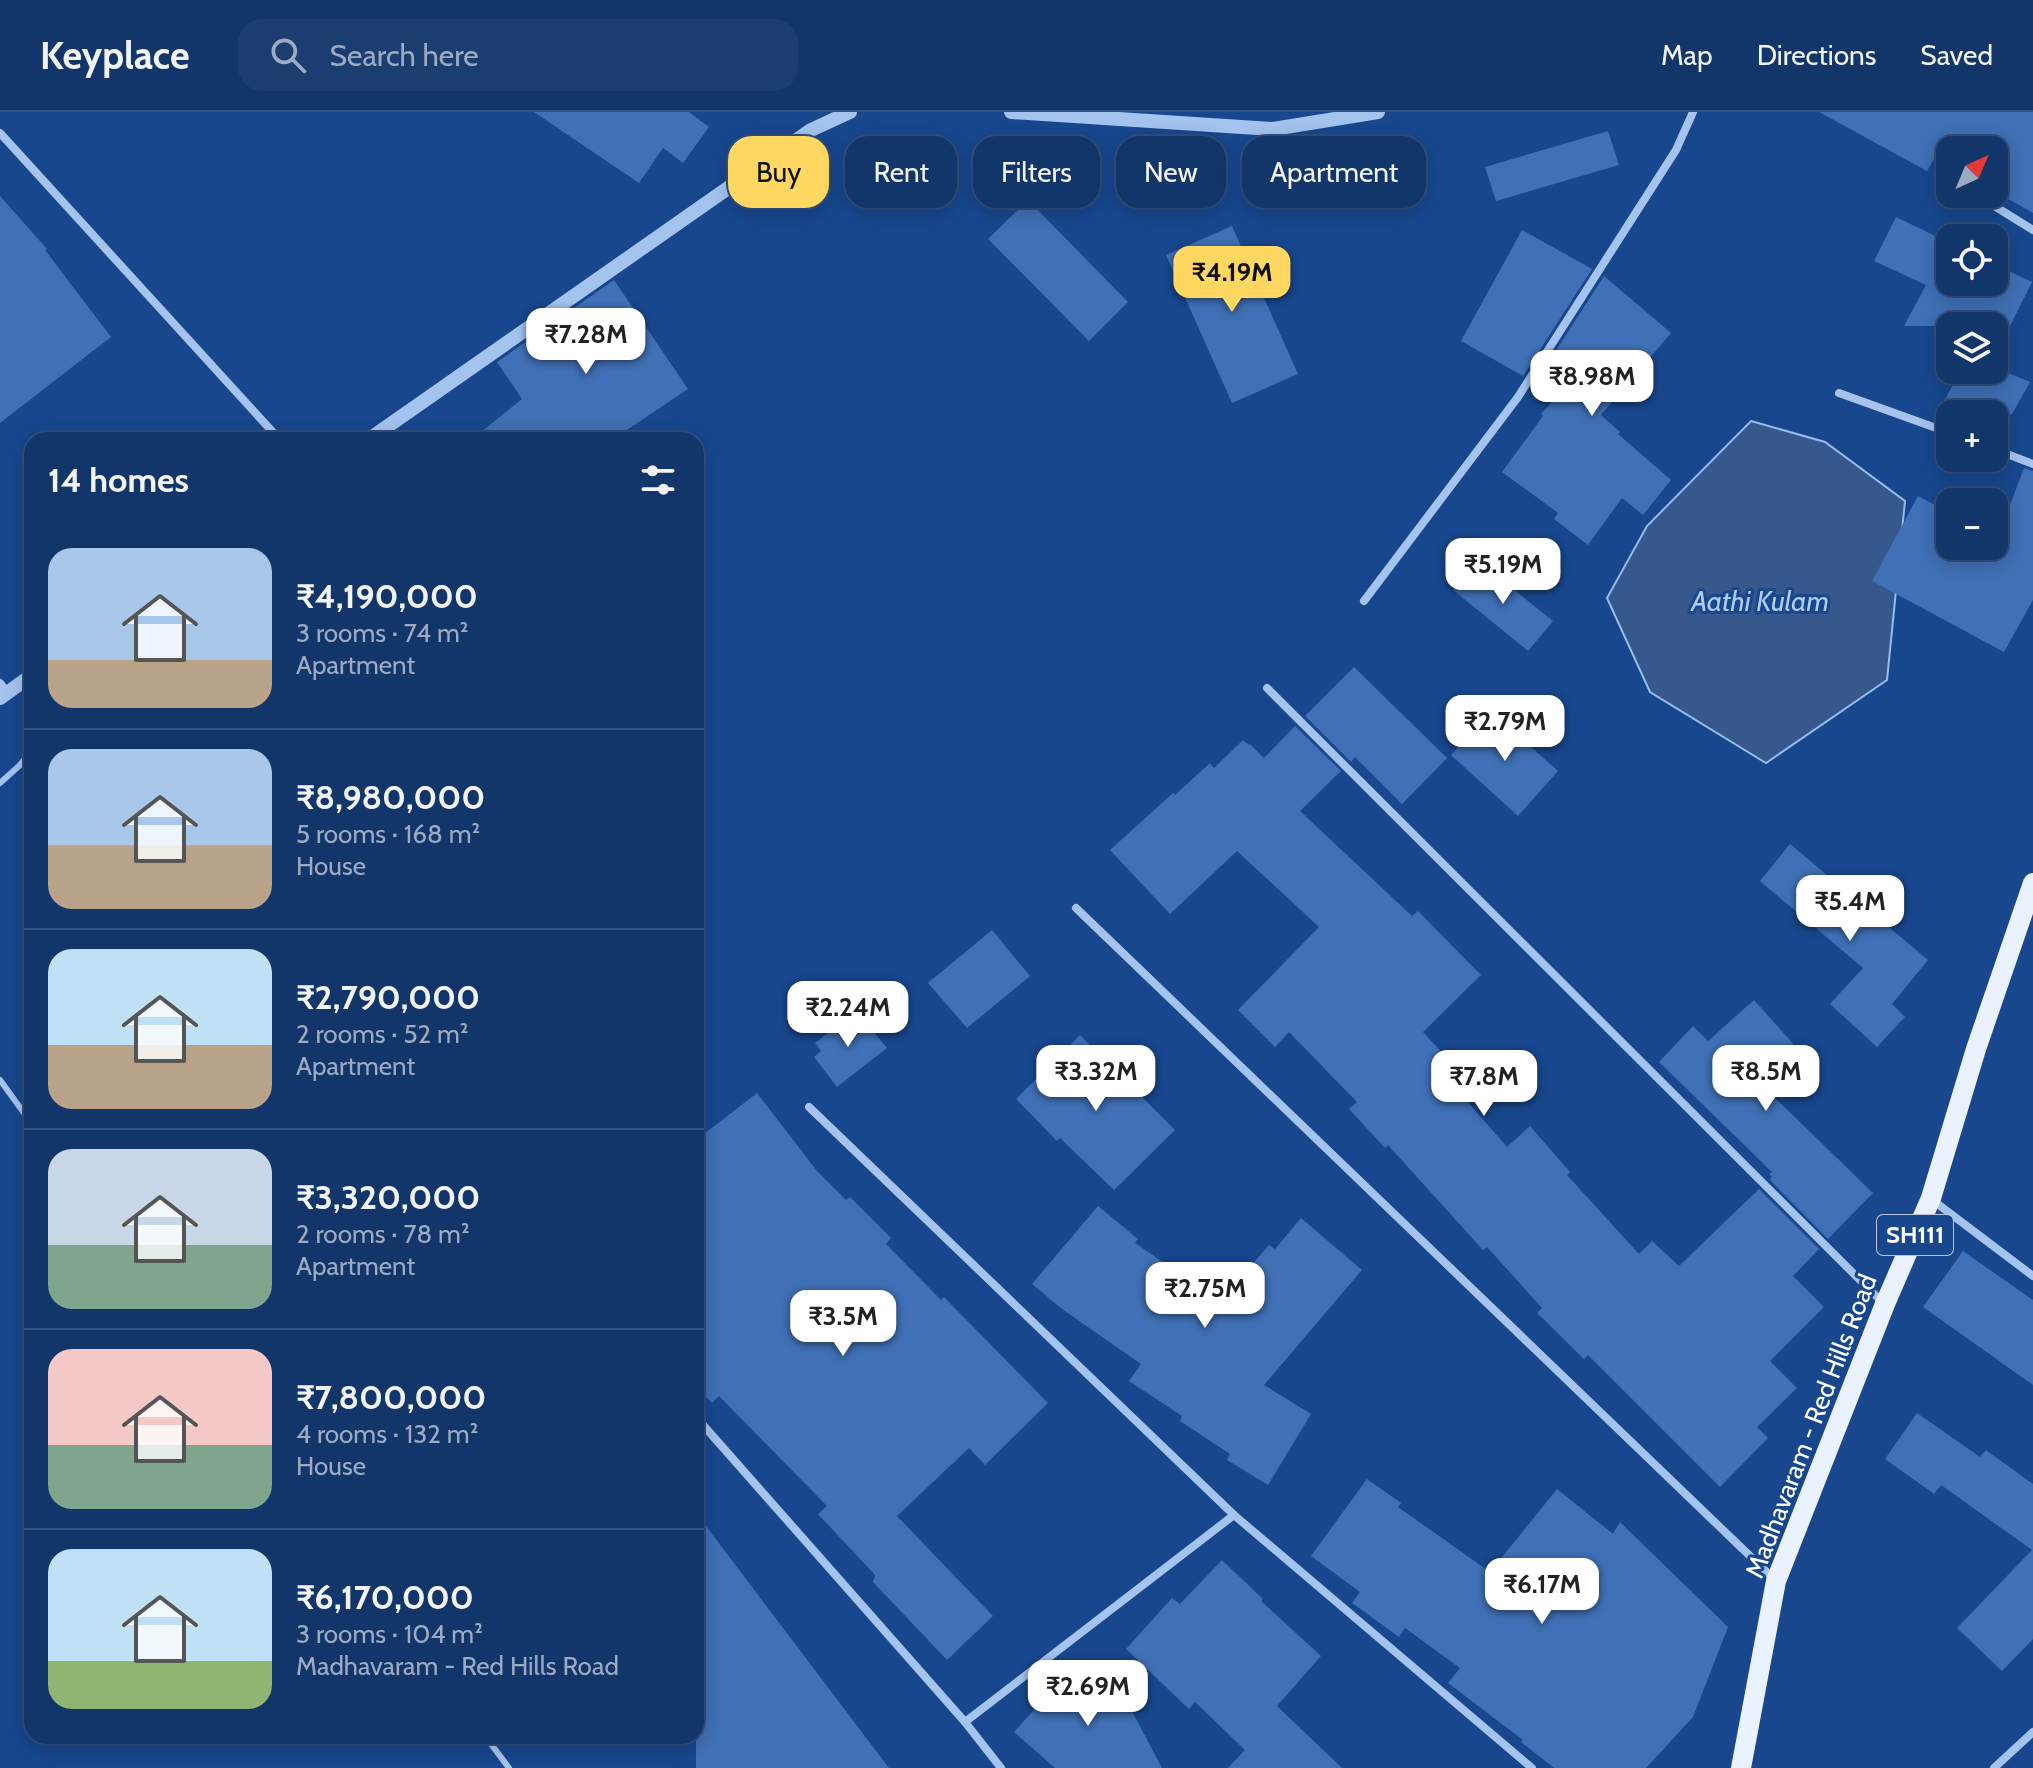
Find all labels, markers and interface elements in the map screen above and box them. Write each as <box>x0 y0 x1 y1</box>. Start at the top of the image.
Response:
search box <box>238 19 798 91</box>
text: Keyplace <box>40 32 190 79</box>
icon: search <box>266 33 310 77</box>
text: Search here <box>330 37 479 74</box>
text: Map <box>1661 38 1713 72</box>
text: Directions <box>1757 38 1876 72</box>
text: Saved <box>1920 38 1993 72</box>
chip: Buy <box>728 136 829 208</box>
chip: Rent <box>845 136 957 208</box>
chip: Filters <box>973 136 1100 208</box>
chip: New <box>1116 136 1226 208</box>
chip: Apartment <box>1242 136 1426 208</box>
north arrow <box>1936 136 2008 208</box>
map controls <box>1936 136 2008 560</box>
button: locate <box>1936 224 2008 296</box>
pin: ₹4.19M <box>1167 246 1297 314</box>
text: ₹4.19M <box>1191 256 1273 288</box>
pin: ₹7.28M <box>521 308 651 376</box>
button: layers <box>1936 312 2008 384</box>
text: ₹7.28M <box>544 318 628 350</box>
pin: ₹8.98M <box>1527 350 1657 418</box>
text: ₹8.98M <box>1548 360 1636 392</box>
button: + <box>1936 400 2008 472</box>
icon: filters <box>636 458 680 502</box>
text: 14 homes <box>48 459 189 501</box>
button: − <box>1936 488 2008 560</box>
pin: ₹5.19M <box>1438 538 1568 606</box>
text: ₹5.19M <box>1463 548 1543 580</box>
text: ₹4,190,000 <box>296 575 478 617</box>
icon: home <box>112 580 208 676</box>
water label: Aathi Kulam <box>1689 584 1829 618</box>
text: 3 rooms · 74 m² <box>296 617 468 649</box>
text: Apartment <box>296 649 415 681</box>
pin: ₹2.79M <box>1440 695 1570 763</box>
text: ₹2.79M <box>1464 705 1546 737</box>
text: ₹8,980,000 <box>296 776 485 818</box>
icon: home <box>112 781 208 877</box>
text: 5 rooms · 168 m² <box>296 818 480 850</box>
text: House <box>296 850 366 882</box>
pin: ₹5.4M <box>1794 875 1906 943</box>
text: ₹5.4M <box>1814 885 1886 917</box>
text: ₹2,790,000 <box>296 976 480 1018</box>
icon: home <box>112 981 208 1077</box>
pin: ₹2.24M <box>783 981 913 1049</box>
text: ₹2.24M <box>805 991 891 1023</box>
text: 2 rooms · 52 m² <box>296 1018 468 1050</box>
pin: ₹3.32M <box>1031 1045 1161 1113</box>
pin: ₹8.5M <box>1710 1045 1822 1113</box>
text: Apartment <box>296 1050 415 1082</box>
pin: ₹7.8M <box>1428 1050 1540 1118</box>
text: ₹3.32M <box>1054 1055 1138 1087</box>
text: ₹8.5M <box>1730 1055 1802 1087</box>
text: ₹7.8M <box>1449 1060 1519 1092</box>
text: ₹3,320,000 <box>296 1176 480 1218</box>
icon: home <box>112 1181 208 1277</box>
road number: SH111 <box>1877 1215 1953 1255</box>
text: 2 rooms · 78 m² <box>296 1218 470 1250</box>
text: Apartment <box>296 1250 415 1282</box>
pin: ₹2.75M <box>1140 1262 1270 1330</box>
street label: Madhavaram - Red Hills Road <box>1738 1270 1884 1582</box>
text: ₹2.75M <box>1164 1272 1246 1304</box>
pin: ₹3.5M <box>787 1290 899 1358</box>
text: ₹3.5M <box>808 1300 878 1332</box>
text: ₹7,800,000 <box>296 1376 486 1418</box>
icon: home <box>112 1381 208 1477</box>
text: 4 rooms · 132 m² <box>296 1418 478 1450</box>
text: House <box>296 1450 366 1482</box>
pin: ₹6.17M <box>1477 1558 1607 1626</box>
text: ₹6.17M <box>1503 1568 1581 1600</box>
text: ₹6,170,000 <box>296 1576 474 1618</box>
icon: home <box>112 1581 208 1677</box>
text: 3 rooms · 104 m² <box>296 1618 483 1650</box>
text: Madhavaram - Red Hills Road <box>296 1650 619 1682</box>
pin: ₹2.69M <box>1023 1660 1153 1728</box>
text: ₹2.69M <box>1046 1670 1130 1702</box>

